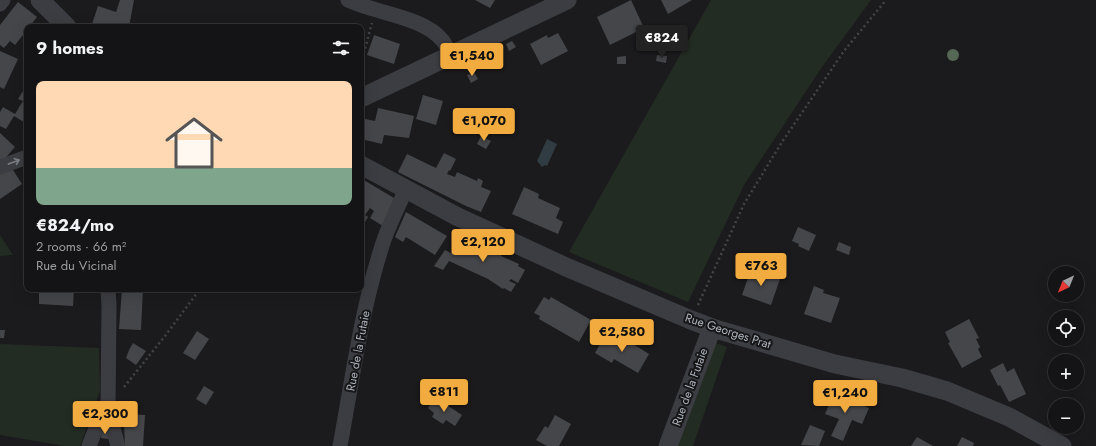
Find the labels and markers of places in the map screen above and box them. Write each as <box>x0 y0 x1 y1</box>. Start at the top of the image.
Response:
pin: €824 <box>638 25 686 59</box>
pin: €1,540 <box>439 43 505 77</box>
pin: €1,070 <box>451 108 517 142</box>
pin: €2,120 <box>450 229 516 263</box>
pin: €763 <box>737 253 785 287</box>
pin: €2,580 <box>589 319 655 353</box>
pin: €811 <box>420 379 468 413</box>
pin: €1,240 <box>812 380 878 414</box>
pin: €2,300 <box>72 401 138 435</box>

